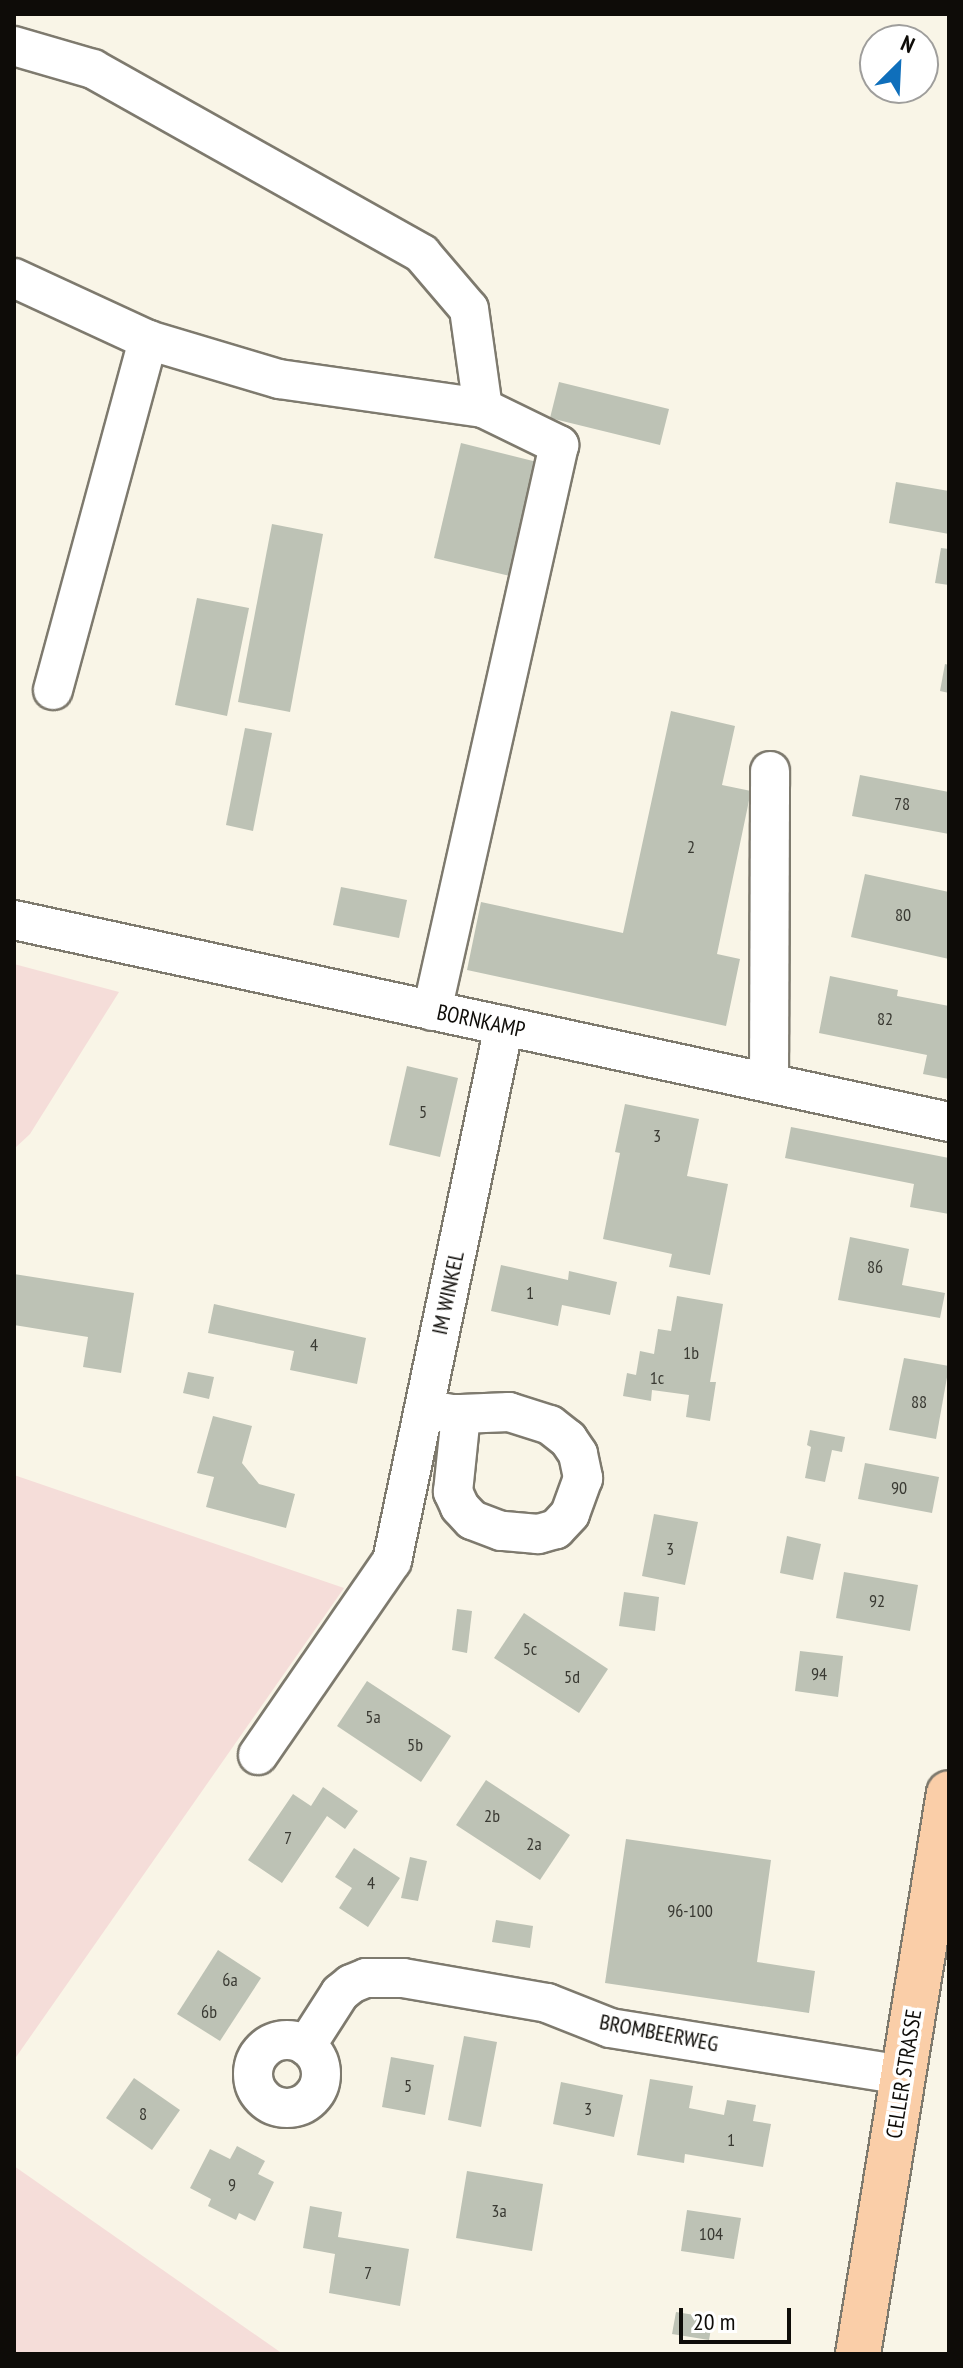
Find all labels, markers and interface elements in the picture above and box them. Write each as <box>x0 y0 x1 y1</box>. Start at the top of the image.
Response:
north arrow <box>859 24 939 104</box>
text: N <box>897 29 919 59</box>
house number: 78 <box>894 793 910 815</box>
house number: 2 <box>687 836 695 858</box>
house number: 80 <box>895 904 911 926</box>
street label: BORNKAMP <box>434 999 528 1043</box>
house number: 82 <box>877 1008 893 1030</box>
house number: 5 <box>419 1101 427 1123</box>
house number: 3 <box>653 1125 661 1147</box>
street label: IM WINKEL <box>426 1249 470 1337</box>
house number: 86 <box>867 1256 883 1278</box>
house number: 1 <box>526 1282 534 1304</box>
house number: 4 <box>310 1334 318 1356</box>
house number: 1b <box>683 1342 699 1364</box>
house number: 1c <box>650 1367 664 1389</box>
house number: 88 <box>911 1391 927 1413</box>
house number: 90 <box>891 1477 907 1499</box>
house number: 3 <box>666 1538 674 1560</box>
house number: 92 <box>869 1590 885 1612</box>
house number: 5c <box>523 1638 537 1660</box>
house number: 94 <box>811 1663 827 1685</box>
house number: 5d <box>564 1666 580 1688</box>
house number: 5a <box>365 1706 381 1728</box>
house number: 5b <box>407 1734 423 1756</box>
house number: 2b <box>484 1805 500 1827</box>
house number: 7 <box>284 1827 292 1849</box>
house number: 2a <box>526 1833 542 1855</box>
house number: 4 <box>367 1872 375 1894</box>
house number: 96-100 <box>667 1900 713 1922</box>
house number: 6a <box>222 1969 238 1991</box>
house number: 6b <box>201 2001 217 2023</box>
street label: CELLER STRASSE <box>881 2008 927 2140</box>
street label: BROMBEERWEG <box>597 2009 721 2057</box>
house number: 5 <box>404 2075 412 2097</box>
house number: 3 <box>584 2098 592 2120</box>
house number: 8 <box>139 2103 147 2125</box>
house number: 1 <box>727 2129 735 2151</box>
house number: 9 <box>228 2174 236 2196</box>
house number: 3a <box>491 2200 507 2222</box>
house number: 104 <box>699 2223 723 2245</box>
house number: 7 <box>364 2262 372 2284</box>
scale bar <box>683 2292 795 2342</box>
text: 20 m <box>693 2306 735 2337</box>

